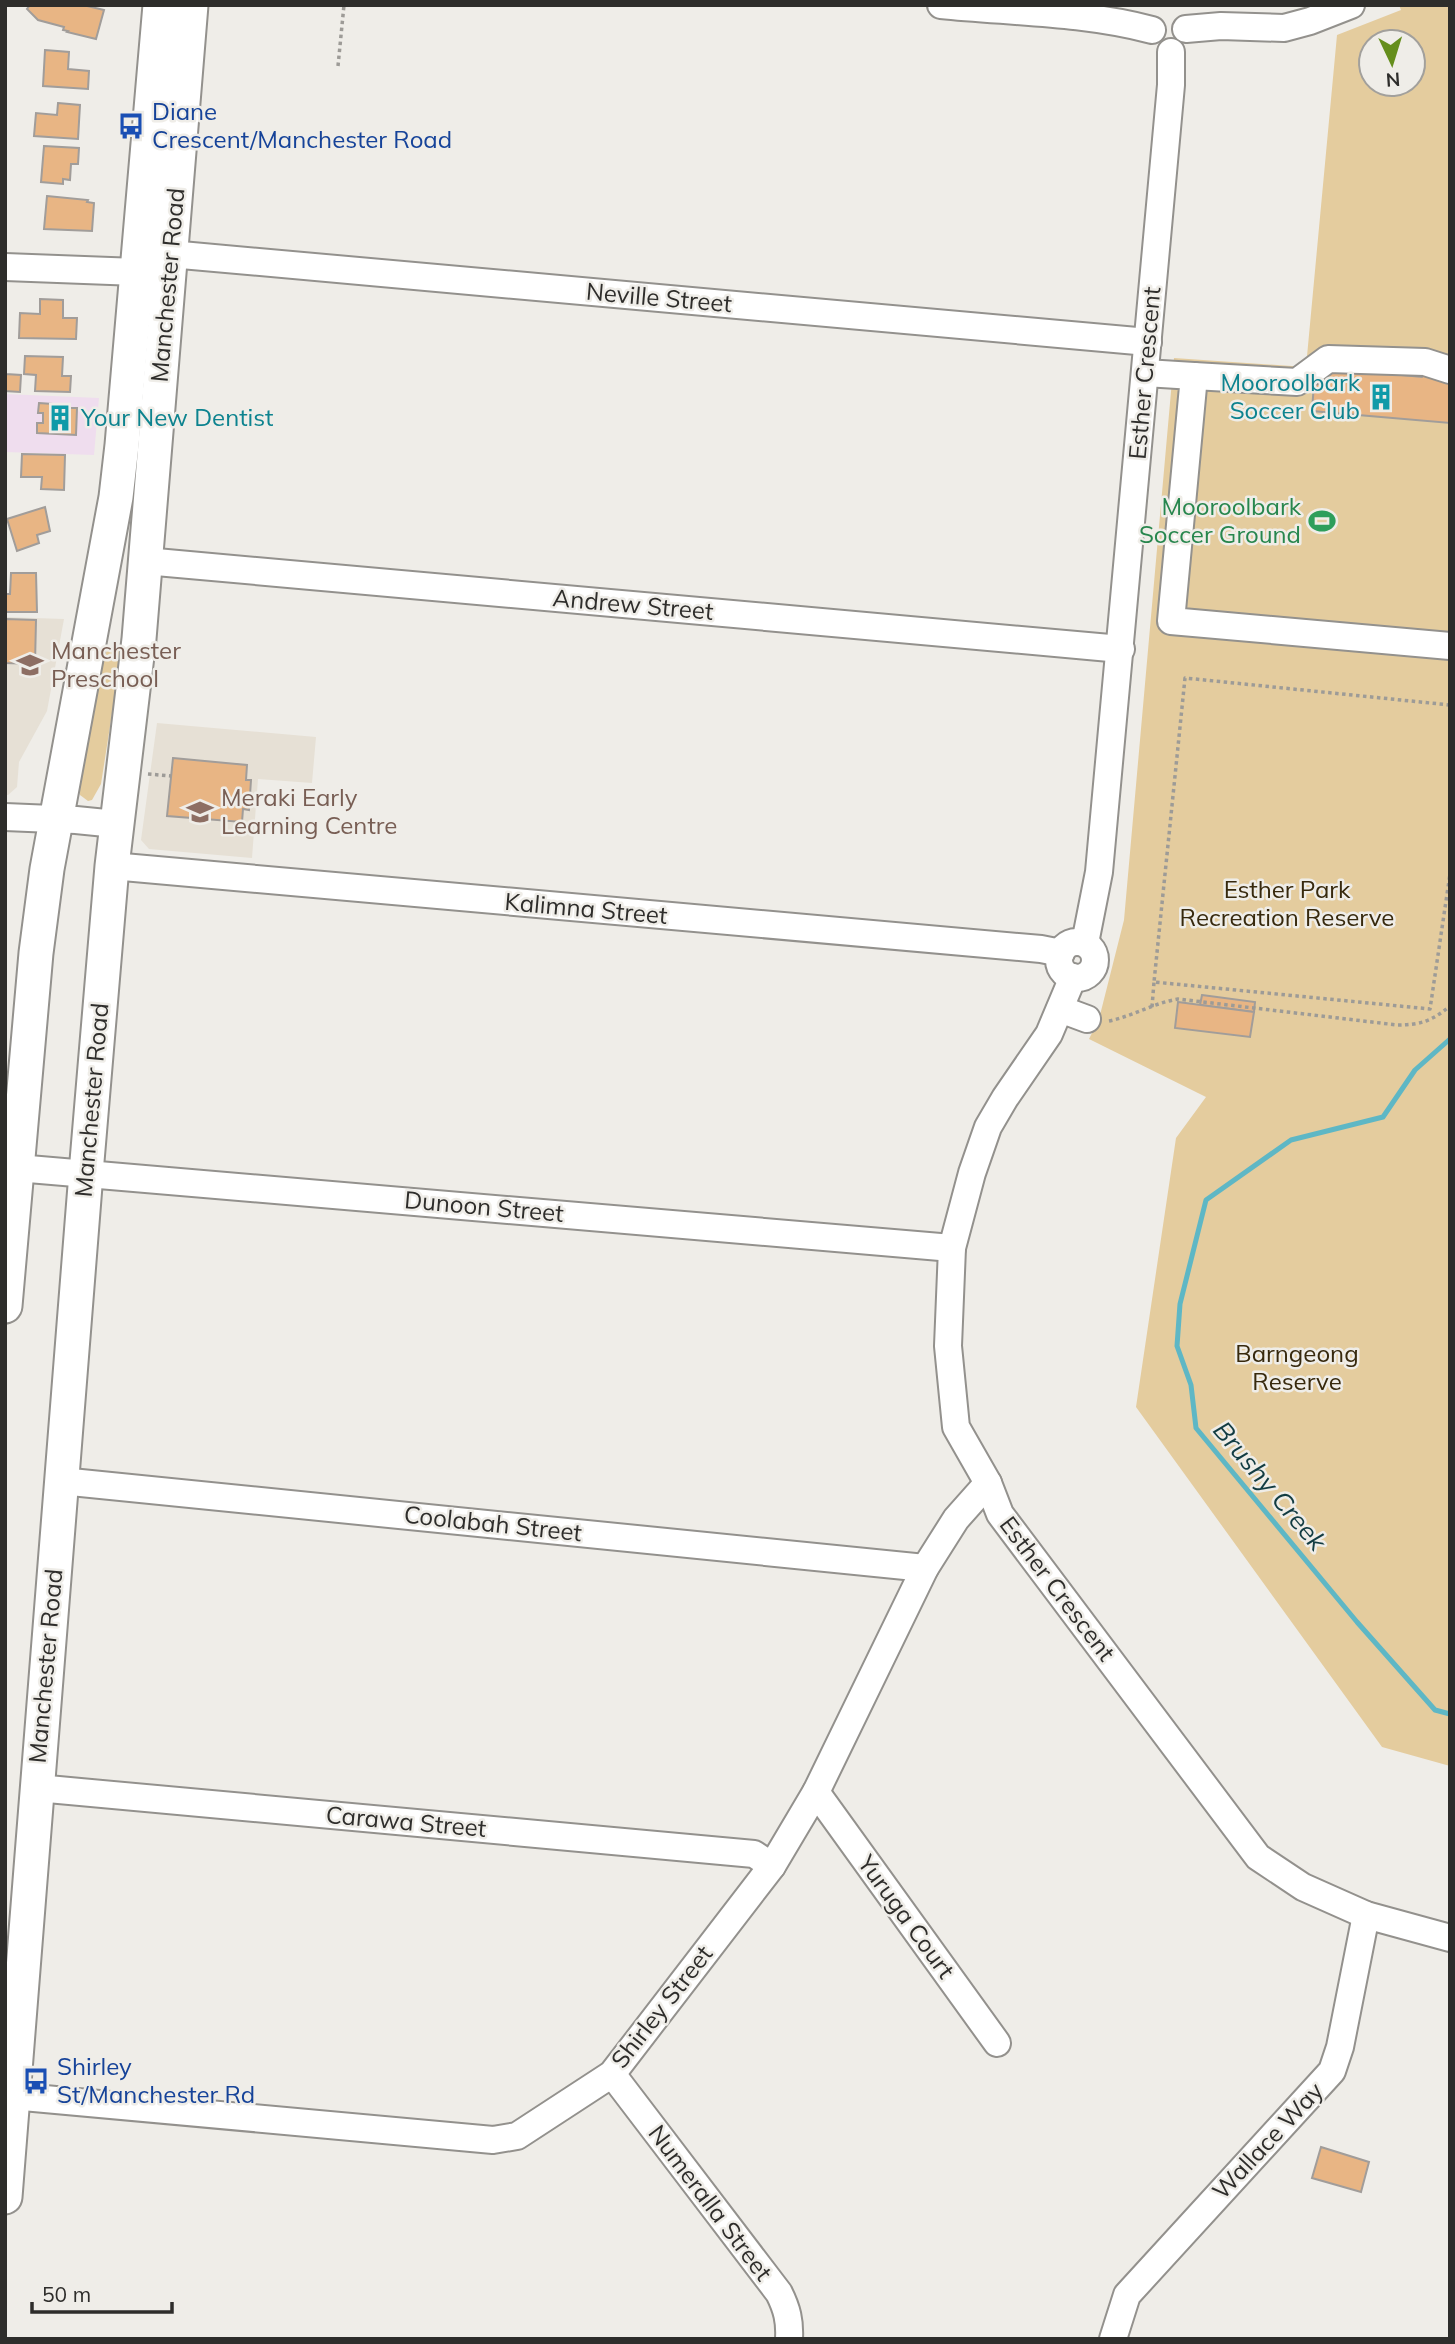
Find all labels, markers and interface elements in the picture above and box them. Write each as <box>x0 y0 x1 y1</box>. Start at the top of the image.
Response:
north arrow <box>1357 28 1427 98</box>
text: N <box>1385 67 1401 92</box>
place label: Diane Crescent/Manchester Road <box>152 96 452 154</box>
bus stop icon: Diane Crescent/Manchester Road <box>116 111 146 141</box>
street label: Manchester Road <box>144 186 190 383</box>
street label: Neville Street <box>585 276 733 318</box>
street label: Esther Crescent <box>1122 285 1166 461</box>
place label: Mooroolbark Soccer Club <box>1220 367 1361 425</box>
building icon: Mooroolbark Soccer Club <box>1366 382 1396 412</box>
place label: Your New Dentist <box>80 402 274 432</box>
building icon: Your New Dentist <box>45 403 75 433</box>
place label: Mooroolbark Soccer Ground <box>1139 491 1302 549</box>
sports icon: Mooroolbark Soccer Ground <box>1307 506 1337 536</box>
street label: Andrew Street <box>552 582 715 626</box>
place label: Manchester Preschool <box>51 635 181 693</box>
school or university icon: Manchester Preschool <box>15 650 45 680</box>
place label: Meraki Early Learning Centre <box>221 782 397 840</box>
school or university icon: Meraki Early Learning Centre <box>185 797 215 827</box>
park label: Esther Park Recreation Reserve <box>1180 874 1394 932</box>
street label: Kalimna Street <box>503 886 669 930</box>
street label: Manchester Road <box>68 1001 114 1198</box>
street label: Dunoon Street <box>403 1184 565 1228</box>
park label: Barngeong Reserve <box>1235 1338 1359 1396</box>
water label: Brushy Creek <box>1206 1414 1335 1558</box>
street label: Coolabah Street <box>403 1499 583 1547</box>
street label: Esther Crescent <box>994 1510 1122 1667</box>
street label: Manchester Road <box>22 1567 68 1764</box>
street label: Carawa Street <box>325 1799 488 1843</box>
street label: Yuruga Court <box>851 1848 962 1984</box>
street label: Shirley Street <box>604 1939 718 2074</box>
place label: Shirley St/Manchester Rd <box>57 2051 255 2109</box>
bus stop icon: Shirley St/Manchester Rd <box>21 2066 51 2096</box>
street label: Wallace Way <box>1206 2075 1329 2205</box>
street label: Numeralla Street <box>642 2119 779 2286</box>
scale bar <box>32 2270 172 2314</box>
text: 50 m <box>42 2281 91 2307</box>

